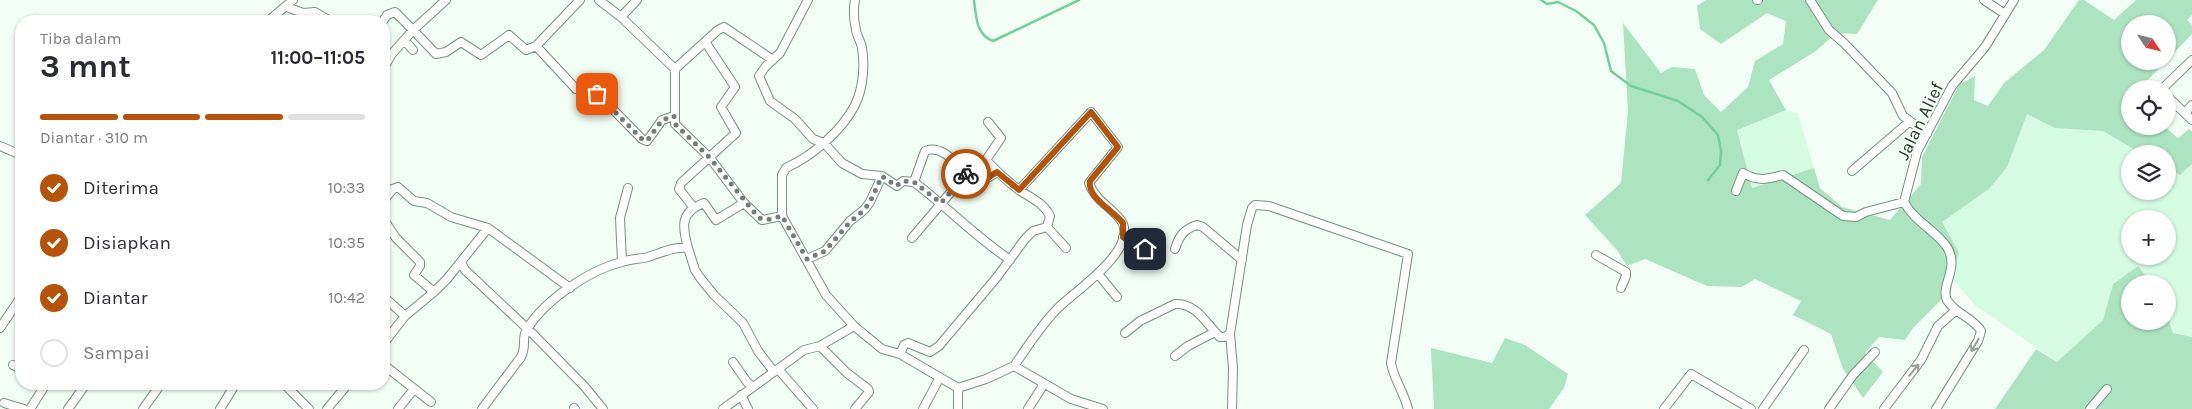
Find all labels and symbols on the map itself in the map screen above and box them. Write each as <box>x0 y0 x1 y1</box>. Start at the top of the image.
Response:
north arrow <box>2121 15 2176 70</box>
pin <box>576 73 618 115</box>
street label: Jalan Alief <box>1892 78 1949 163</box>
courier <box>941 149 991 199</box>
pin <box>1124 228 1166 270</box>
one-way arrow <box>1970 338 1980 352</box>
one-way arrow <box>1908 364 1919 377</box>

